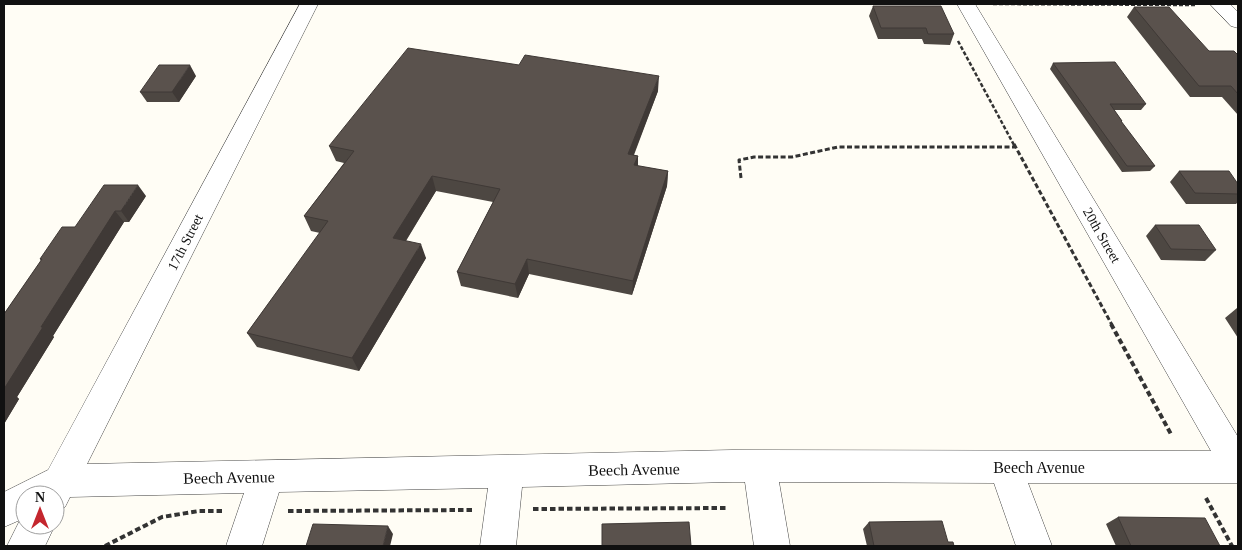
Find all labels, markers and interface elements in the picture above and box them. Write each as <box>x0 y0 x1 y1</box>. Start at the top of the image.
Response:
street label: 20th Street <box>1080 205 1123 266</box>
street label: 17th Street <box>165 212 206 273</box>
street label: Beech Avenue <box>993 459 1085 476</box>
street label: Beech Avenue <box>588 460 680 479</box>
street label: Beech Avenue <box>183 468 275 487</box>
north arrow <box>15 485 65 535</box>
text: N <box>35 490 45 505</box>

